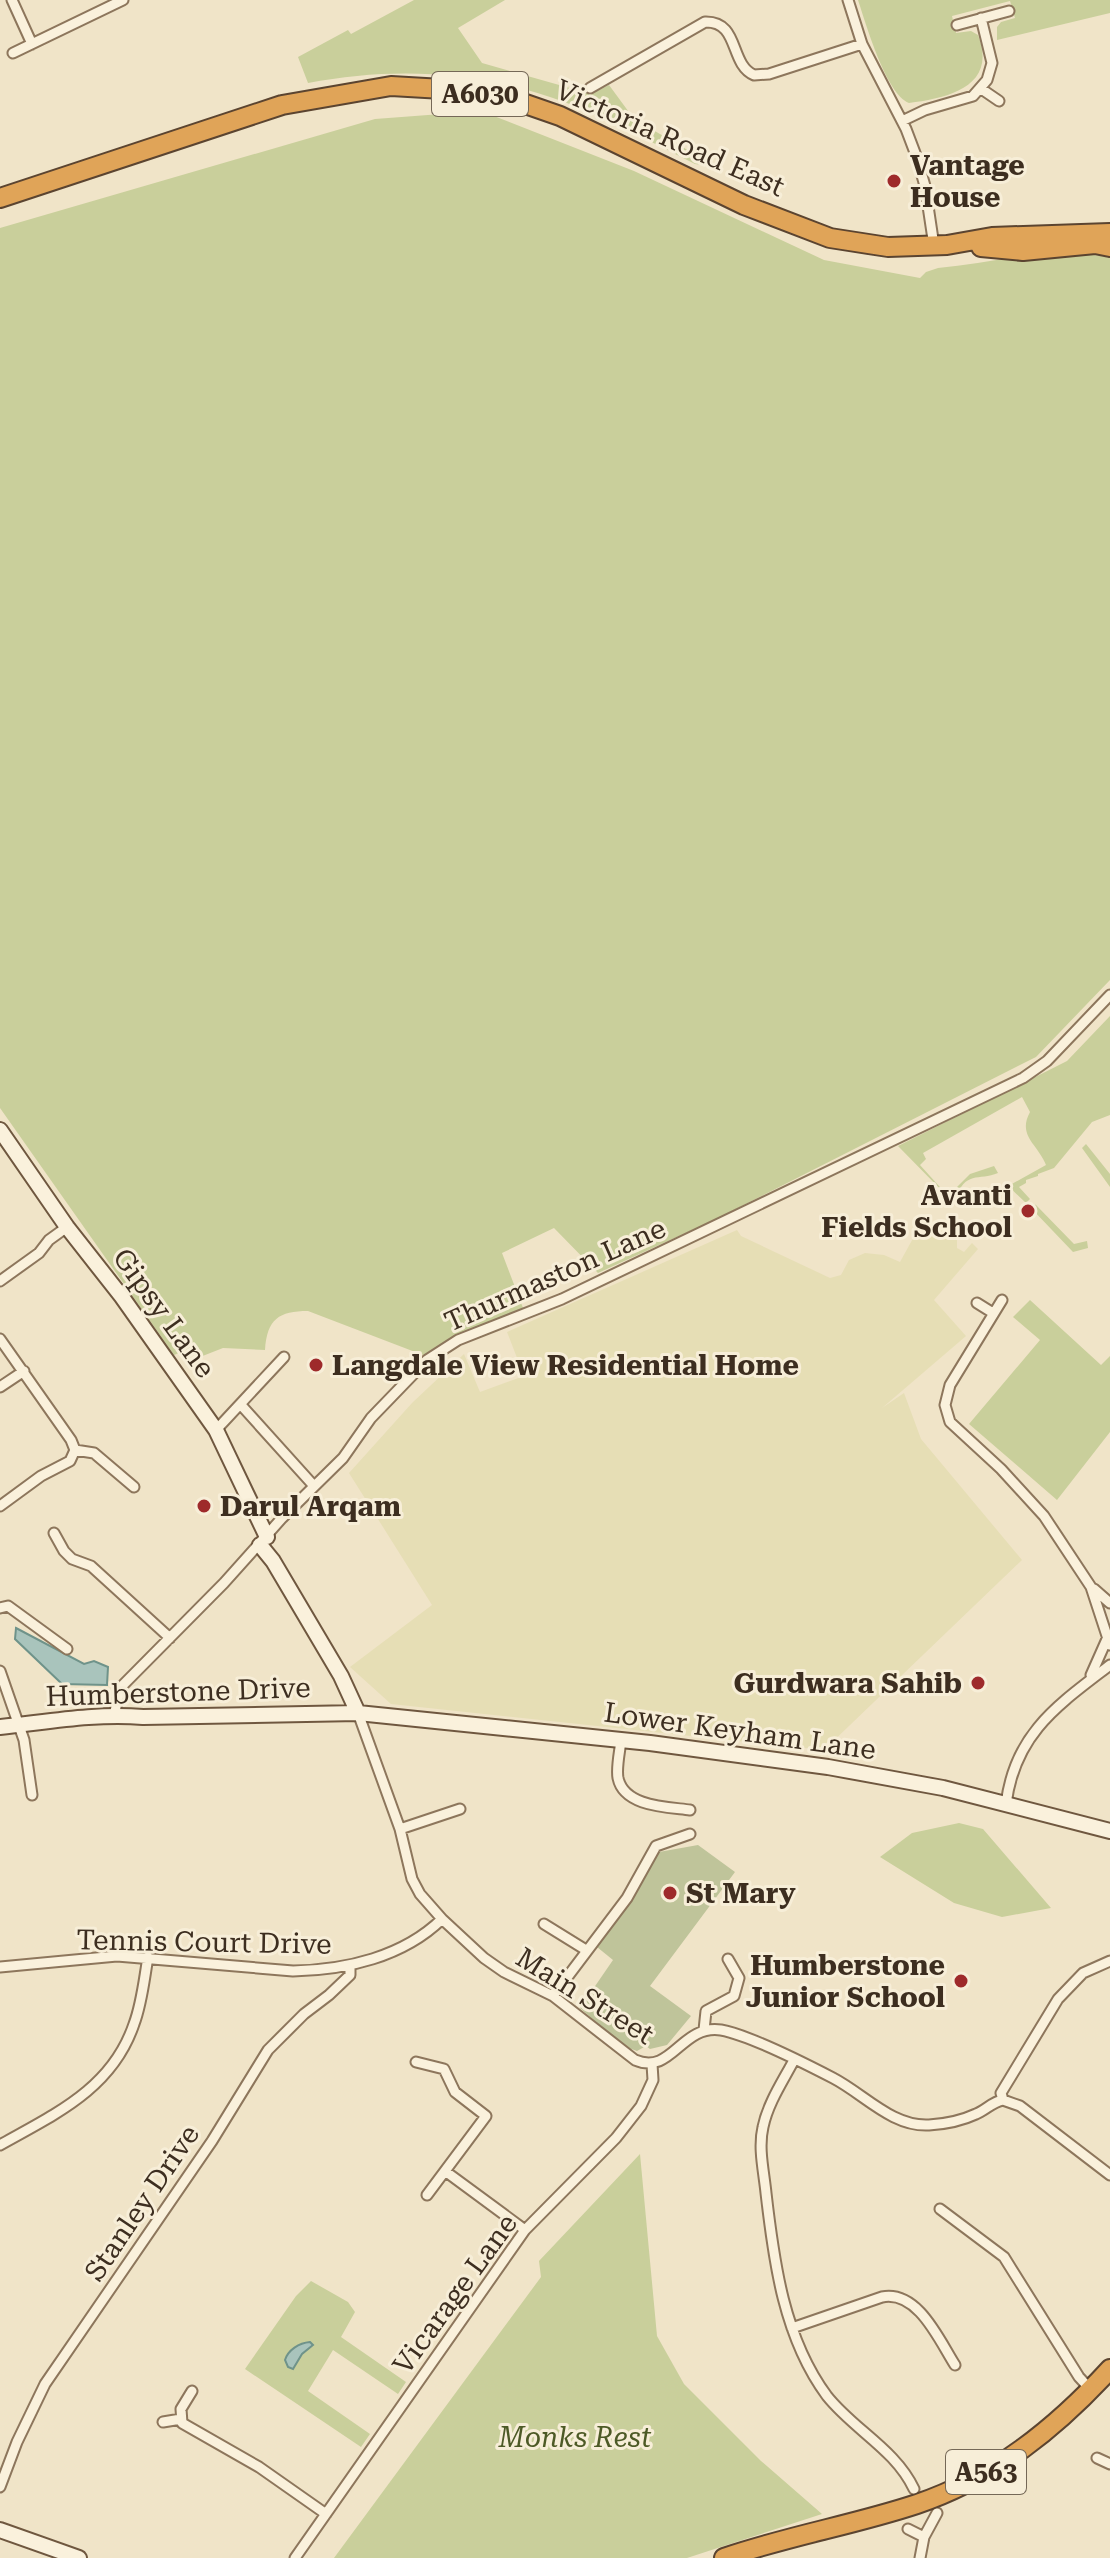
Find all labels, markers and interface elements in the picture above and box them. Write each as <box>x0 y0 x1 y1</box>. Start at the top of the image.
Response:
road number: A6030 <box>432 72 528 116</box>
street label: Victoria Road East <box>550 73 790 203</box>
place label: Vantage House <box>910 149 1025 214</box>
marker: Vantage House <box>885 172 903 190</box>
place label: Avanti Fields School <box>821 1179 1012 1244</box>
marker: Avanti Fields School <box>1019 1202 1037 1220</box>
street label: Thurmaston Lane <box>439 1211 671 1339</box>
street label: Gipsy Lane <box>106 1242 222 1384</box>
place label: Langdale View Residential Home <box>332 1349 799 1382</box>
marker: Langdale View Residential Home <box>307 1356 325 1374</box>
place label: Darul Arqam <box>220 1490 401 1523</box>
marker: Darul Arqam <box>195 1497 213 1515</box>
place label: Gurdwara Sahib <box>733 1667 962 1700</box>
street label: Humberstone Drive <box>45 1671 311 1713</box>
marker: Gurdwara Sahib <box>969 1674 987 1692</box>
street label: Lower Keyham Lane <box>602 1696 878 1766</box>
place label: St Mary <box>686 1877 796 1910</box>
marker: St Mary <box>661 1884 679 1902</box>
street label: Tennis Court Drive <box>76 1923 332 1961</box>
street label: Main Street <box>510 1941 660 2051</box>
place label: Humberstone Junior School <box>746 1949 945 2014</box>
marker: Humberstone Junior School <box>952 1972 970 1990</box>
street label: Stanley Drive <box>78 2119 206 2287</box>
street label: Vicarage Lane <box>386 2208 524 2380</box>
park label: Monks Rest <box>498 2421 652 2454</box>
road number: A563 <box>946 2450 1026 2494</box>

